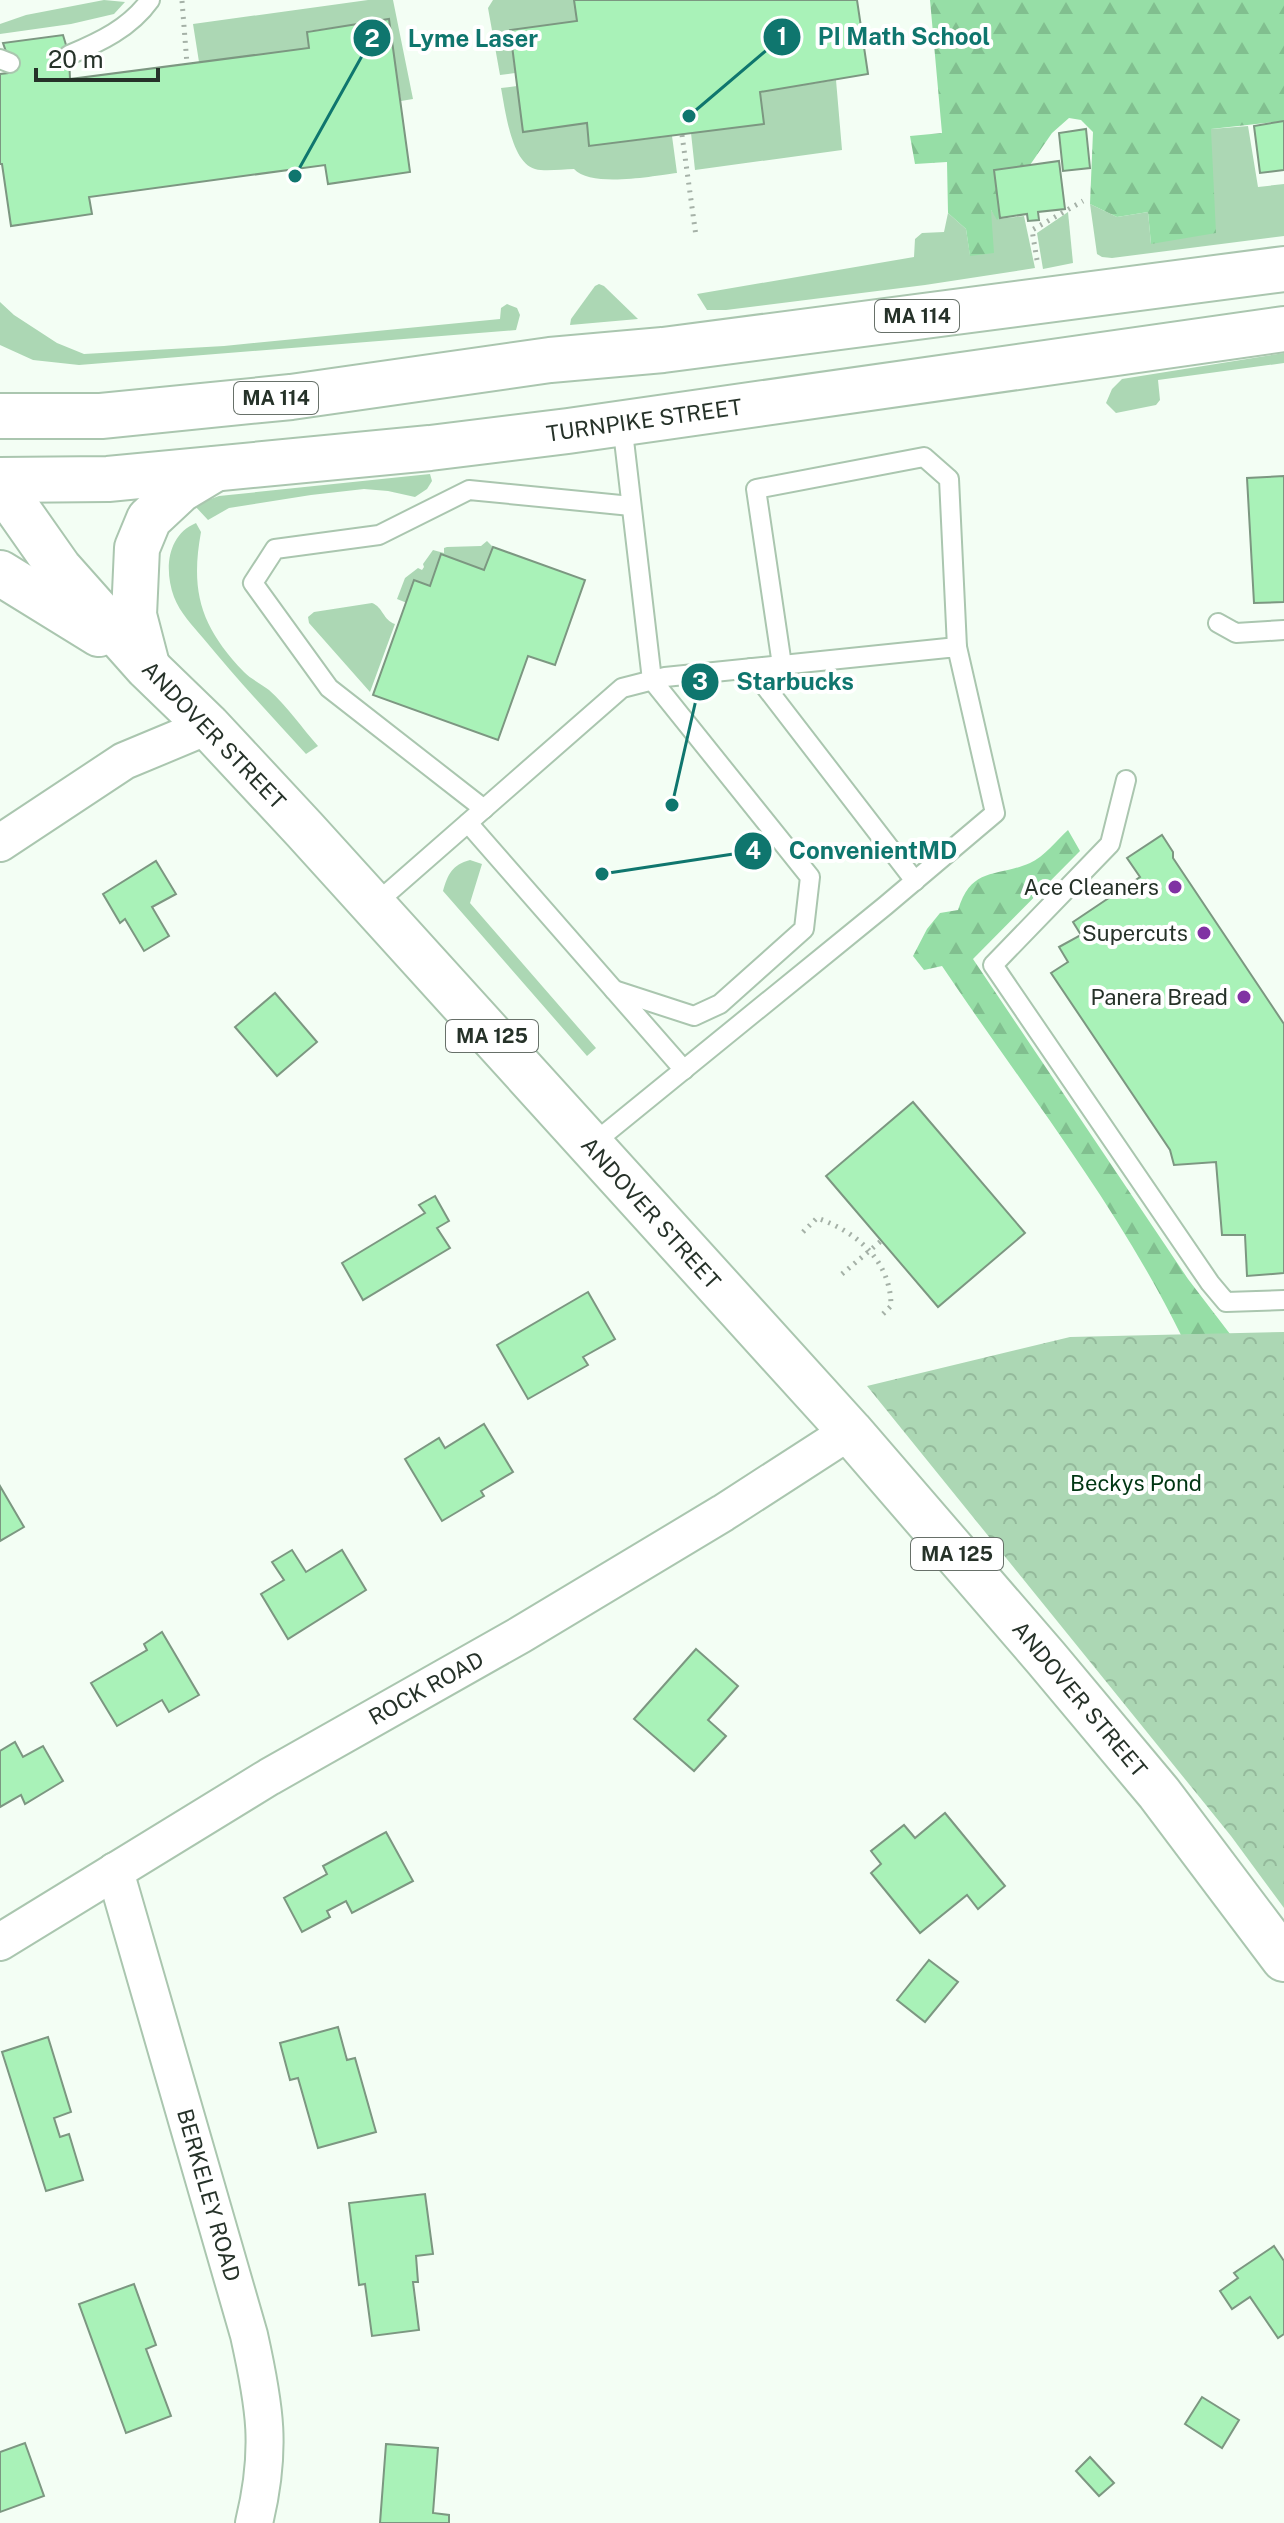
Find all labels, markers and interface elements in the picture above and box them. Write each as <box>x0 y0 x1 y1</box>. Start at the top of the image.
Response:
callout: PI Math School <box>762 13 1006 61</box>
callout: Lyme Laser <box>352 14 554 62</box>
text: 1 <box>777 22 787 50</box>
text: PI Math School <box>818 22 990 50</box>
text: 2 <box>364 24 380 52</box>
text: Lyme Laser <box>408 24 538 52</box>
scale bar <box>36 32 158 82</box>
text: 20 m <box>48 45 104 73</box>
road number: MA 114 <box>875 300 959 332</box>
road number: MA 114 <box>234 382 318 414</box>
street label: TURNPIKE STREET <box>544 393 744 447</box>
street label: ANDOVER STREET <box>137 656 291 814</box>
callout: Starbucks <box>680 658 870 706</box>
text: 3 <box>692 667 708 695</box>
text: Starbucks <box>736 667 854 695</box>
callout: ConvenientMD <box>733 827 973 875</box>
text: 4 <box>745 836 761 864</box>
text: ConvenientMD <box>789 836 957 864</box>
place label: Ace Cleaners <box>1024 874 1159 900</box>
marker: Ace Cleaners <box>1166 878 1184 896</box>
place label: Supercuts <box>1082 920 1188 946</box>
marker: Supercuts <box>1195 924 1213 942</box>
place label: Panera Bread <box>1090 984 1228 1010</box>
marker: Panera Bread <box>1235 988 1253 1006</box>
road number: MA 125 <box>446 1020 538 1052</box>
street label: ANDOVER STREET <box>576 1132 726 1294</box>
park label: Beckys Pond <box>1070 1470 1202 1496</box>
road number: MA 125 <box>911 1538 1003 1570</box>
street label: ANDOVER STREET <box>1007 1616 1153 1782</box>
street label: ROCK ROAD <box>364 1646 488 1730</box>
street label: BERKELEY ROAD <box>172 2106 246 2284</box>

